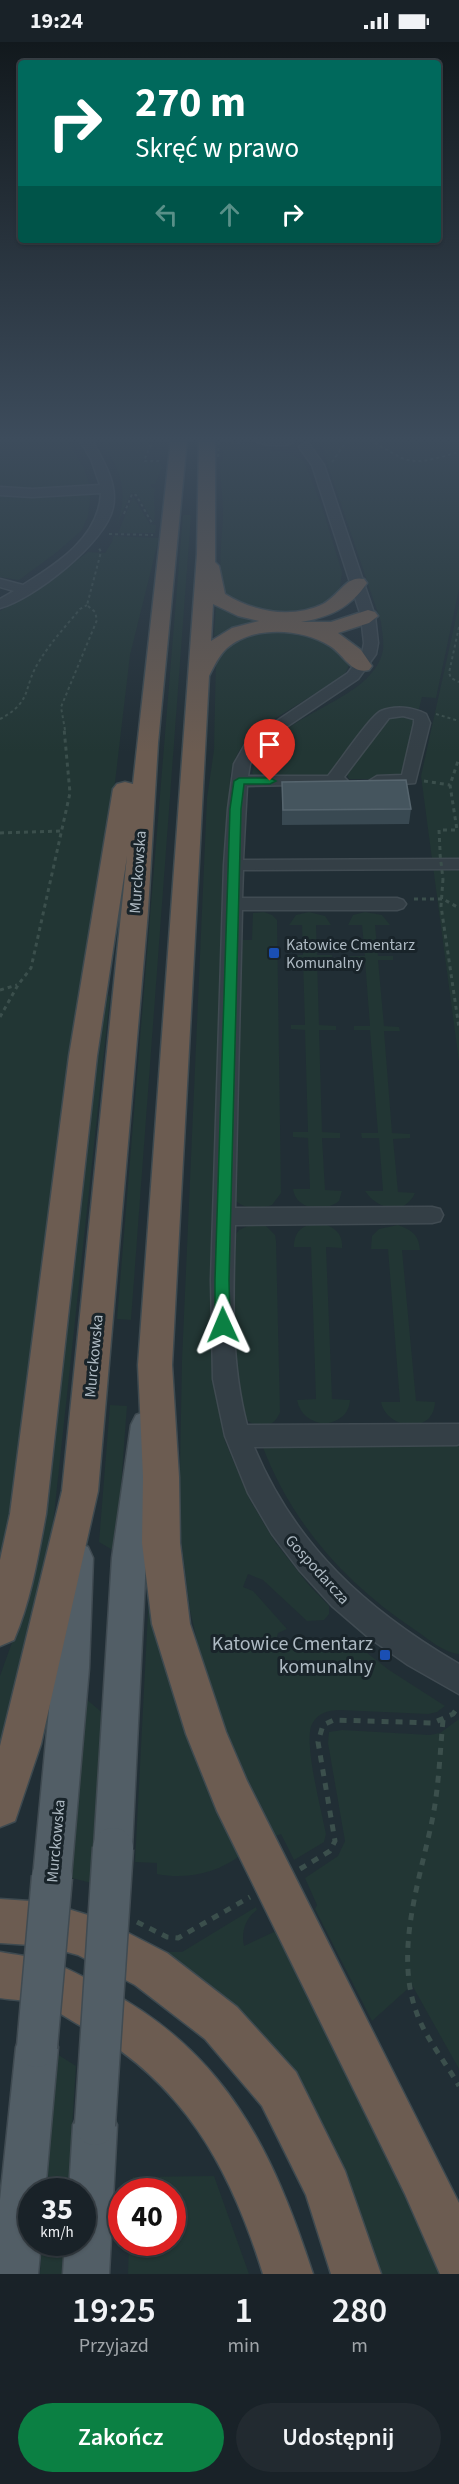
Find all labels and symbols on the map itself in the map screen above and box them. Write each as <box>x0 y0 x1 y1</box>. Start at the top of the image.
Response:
pin <box>244 719 295 781</box>
street label: Murckowska <box>124 830 152 914</box>
place label: Katowice Cmentarz Komunalny <box>286 934 415 974</box>
marker: Katowice Cmentarz Komunalny <box>267 946 281 960</box>
position arrow <box>191 1293 255 1357</box>
street label: Murckowska <box>79 1314 109 1399</box>
street label: Gospodarcza <box>280 1530 355 1609</box>
place label: Katowice Cmentarz komunalny <box>212 1630 374 1681</box>
marker: Katowice Cmentarz komunalny <box>378 1648 392 1662</box>
street label: Murckowska <box>41 1799 71 1884</box>
speed limit sign: 40 <box>108 2178 186 2256</box>

